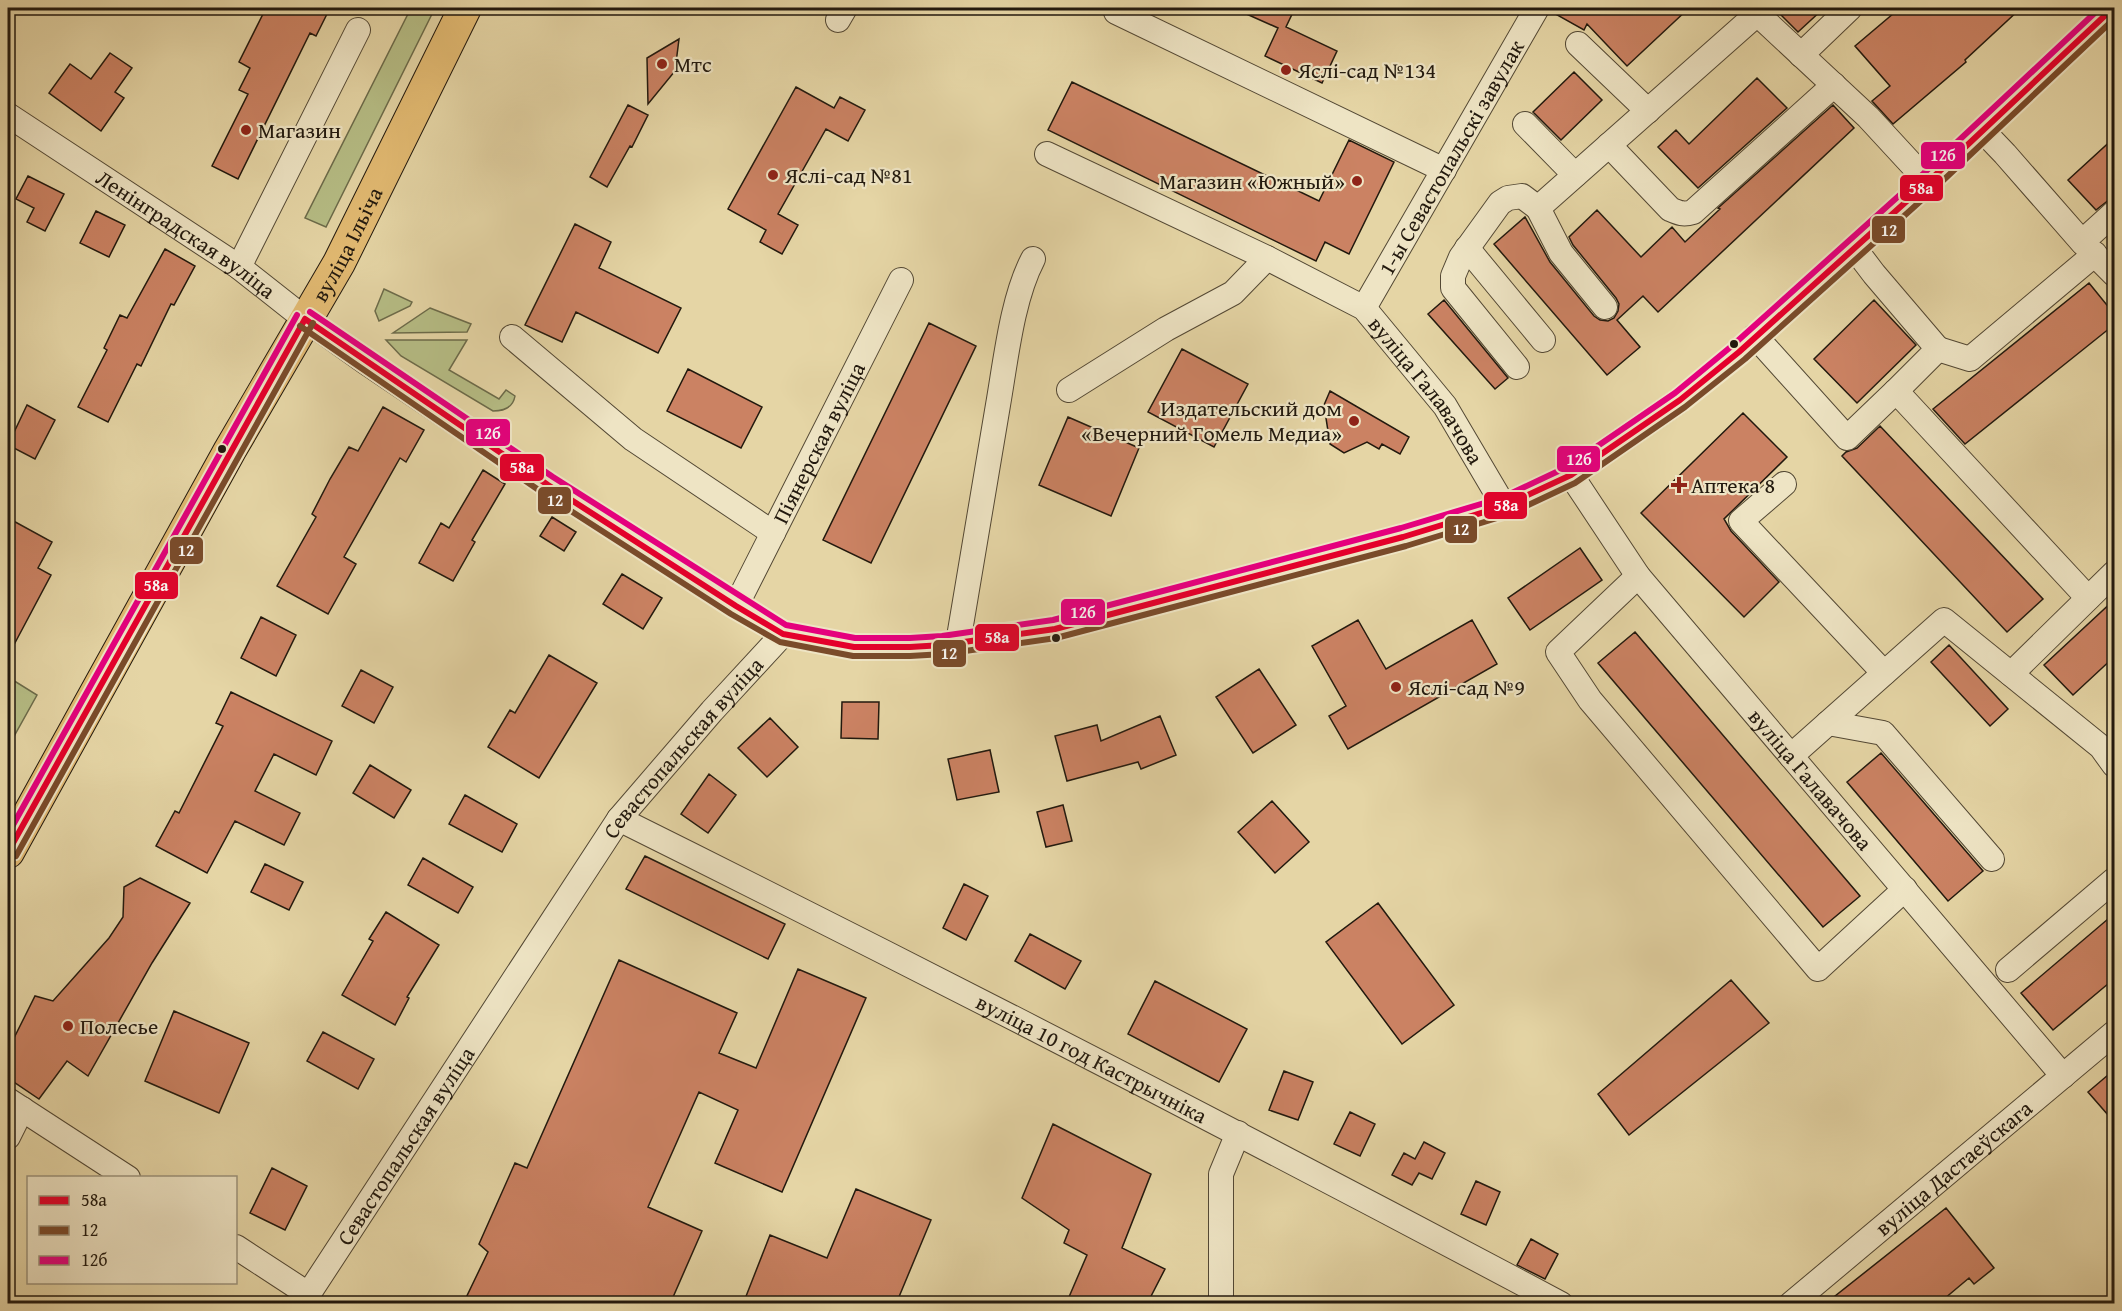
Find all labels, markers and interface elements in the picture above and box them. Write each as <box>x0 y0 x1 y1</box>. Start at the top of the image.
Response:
street label: 1-ы Севастопальскі завулак <box>1370 33 1532 281</box>
place label: Мтс <box>674 48 712 80</box>
place label: Яслі-сад №134 <box>1297 54 1436 86</box>
marker: Мтс <box>655 57 669 71</box>
marker: Яслі-сад №134 <box>1279 63 1293 77</box>
place label: Магазин <box>258 114 341 146</box>
marker: Магазин <box>239 123 253 137</box>
line badge: 12б <box>1920 141 1966 170</box>
text: 12б <box>1930 143 1956 167</box>
place label: Яслі-сад №81 <box>784 159 913 191</box>
street label: Ленінградская вуліца <box>90 161 283 306</box>
place label: Магазин «Южный» <box>1159 165 1345 197</box>
marker: Яслі-сад №81 <box>766 168 780 182</box>
marker: Магазин «Южный» <box>1350 174 1364 188</box>
line badge: 58а <box>1899 174 1944 202</box>
text: 58а <box>1909 176 1934 200</box>
street label: вуліца Ільіча <box>304 181 390 308</box>
line badge: 12 <box>1871 215 1906 244</box>
text: 12 <box>1881 218 1897 242</box>
street label: вуліца Галавачова <box>1361 309 1492 471</box>
unlabelled marker <box>1728 338 1740 350</box>
street label: Піянерская вуліца <box>764 356 873 529</box>
place label: Издательский дом «Вечерний Гомель Медиа» <box>1081 392 1342 449</box>
marker: Издательский дом «Вечерний Гомель Медиа» <box>1347 414 1361 428</box>
line badge: 12б <box>465 418 511 447</box>
text: 12б <box>475 421 501 445</box>
unlabelled marker <box>216 443 228 455</box>
line badge: 12б <box>1556 445 1601 473</box>
text: 12б <box>1566 447 1592 471</box>
line badge: 58а <box>499 453 545 482</box>
text: 58а <box>510 455 535 479</box>
place label: Аптека 8 <box>1691 469 1775 501</box>
marker: Аптека 8 <box>1672 478 1686 492</box>
line badge: 12 <box>537 486 572 515</box>
text: 12 <box>547 488 563 512</box>
line badge: 58а <box>1483 491 1528 520</box>
text: 58а <box>1494 493 1519 517</box>
line badge: 12 <box>1444 515 1478 544</box>
text: 12 <box>1453 517 1469 541</box>
line badge: 12 <box>169 536 204 565</box>
text: 12 <box>178 538 194 562</box>
line badge: 58а <box>134 571 179 600</box>
text: 58а <box>144 573 169 597</box>
line badge: 12б <box>1060 598 1106 626</box>
text: 12б <box>1070 600 1096 624</box>
line badge: 58а <box>974 623 1020 652</box>
text: 58а <box>985 625 1010 649</box>
unlabelled marker <box>1050 632 1062 644</box>
line badge: 12 <box>932 639 967 668</box>
text: 12 <box>941 641 957 665</box>
street label: Севастопальская вуліца <box>595 649 771 845</box>
place label: Яслі-сад №9 <box>1407 671 1525 703</box>
marker: Яслі-сад №9 <box>1389 680 1403 694</box>
street label: вуліца Галавачова <box>1741 701 1881 858</box>
street label: вуліца 10 год Кастрычніка <box>971 986 1213 1132</box>
place label: Полесье <box>80 1010 158 1042</box>
marker: Полесье <box>61 1019 75 1033</box>
street label: Севастопальская вуліца <box>329 1040 482 1251</box>
street label: вуліца Дастаеўскага <box>1868 1092 2039 1243</box>
legend <box>27 1176 237 1284</box>
text: 58а <box>81 1186 107 1213</box>
text: 12 <box>81 1216 98 1243</box>
text: 12б <box>81 1246 108 1273</box>

